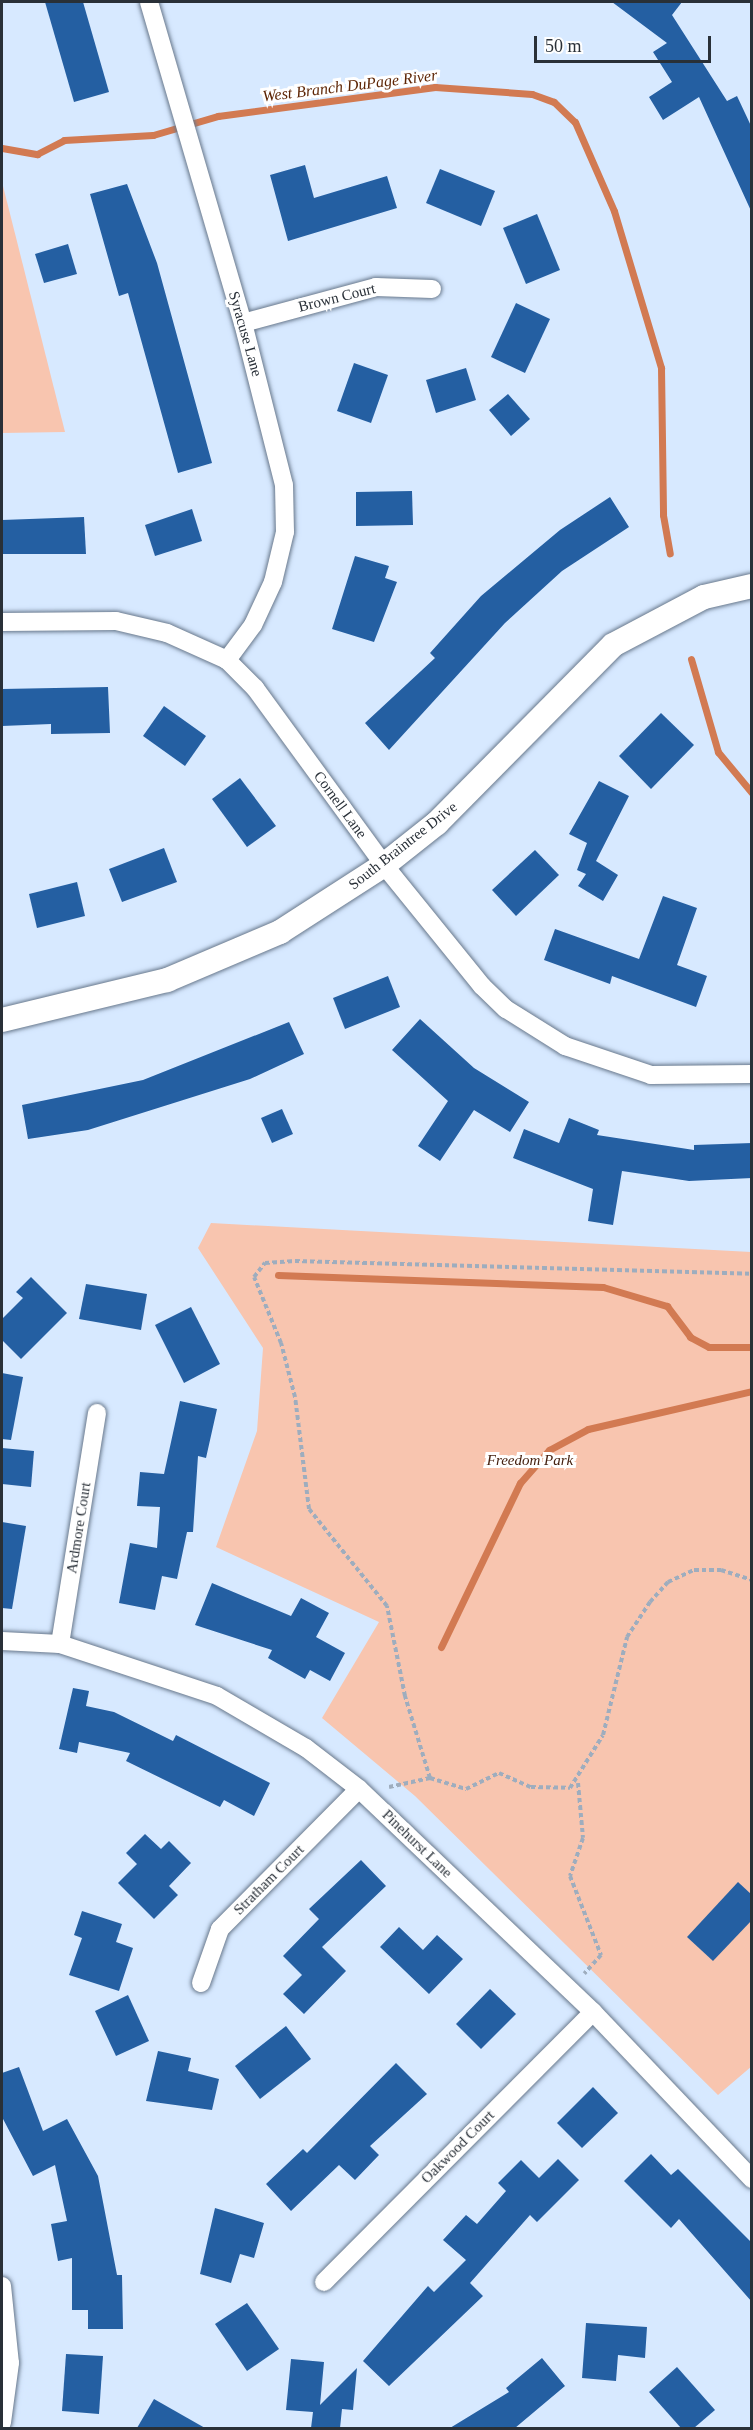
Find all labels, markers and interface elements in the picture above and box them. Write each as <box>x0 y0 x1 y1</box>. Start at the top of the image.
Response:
scale bar <box>537 24 714 62</box>
text: 50 m <box>545 36 582 56</box>
water label: West Branch DuPage River <box>262 66 438 106</box>
street label: Brown Court <box>297 280 377 316</box>
street label: Syracuse Lane <box>224 289 266 379</box>
street label: Cornell Lane <box>310 768 370 842</box>
street label: South Braintree Drive <box>345 798 461 894</box>
park label: Freedom Park <box>487 1452 573 1470</box>
street label: Ardmore Court <box>63 1481 95 1575</box>
street label: Pinehurst Lane <box>378 1806 456 1882</box>
street label: Stratham Court <box>230 1841 308 1919</box>
street label: Oakwood Court <box>418 2107 498 2187</box>

